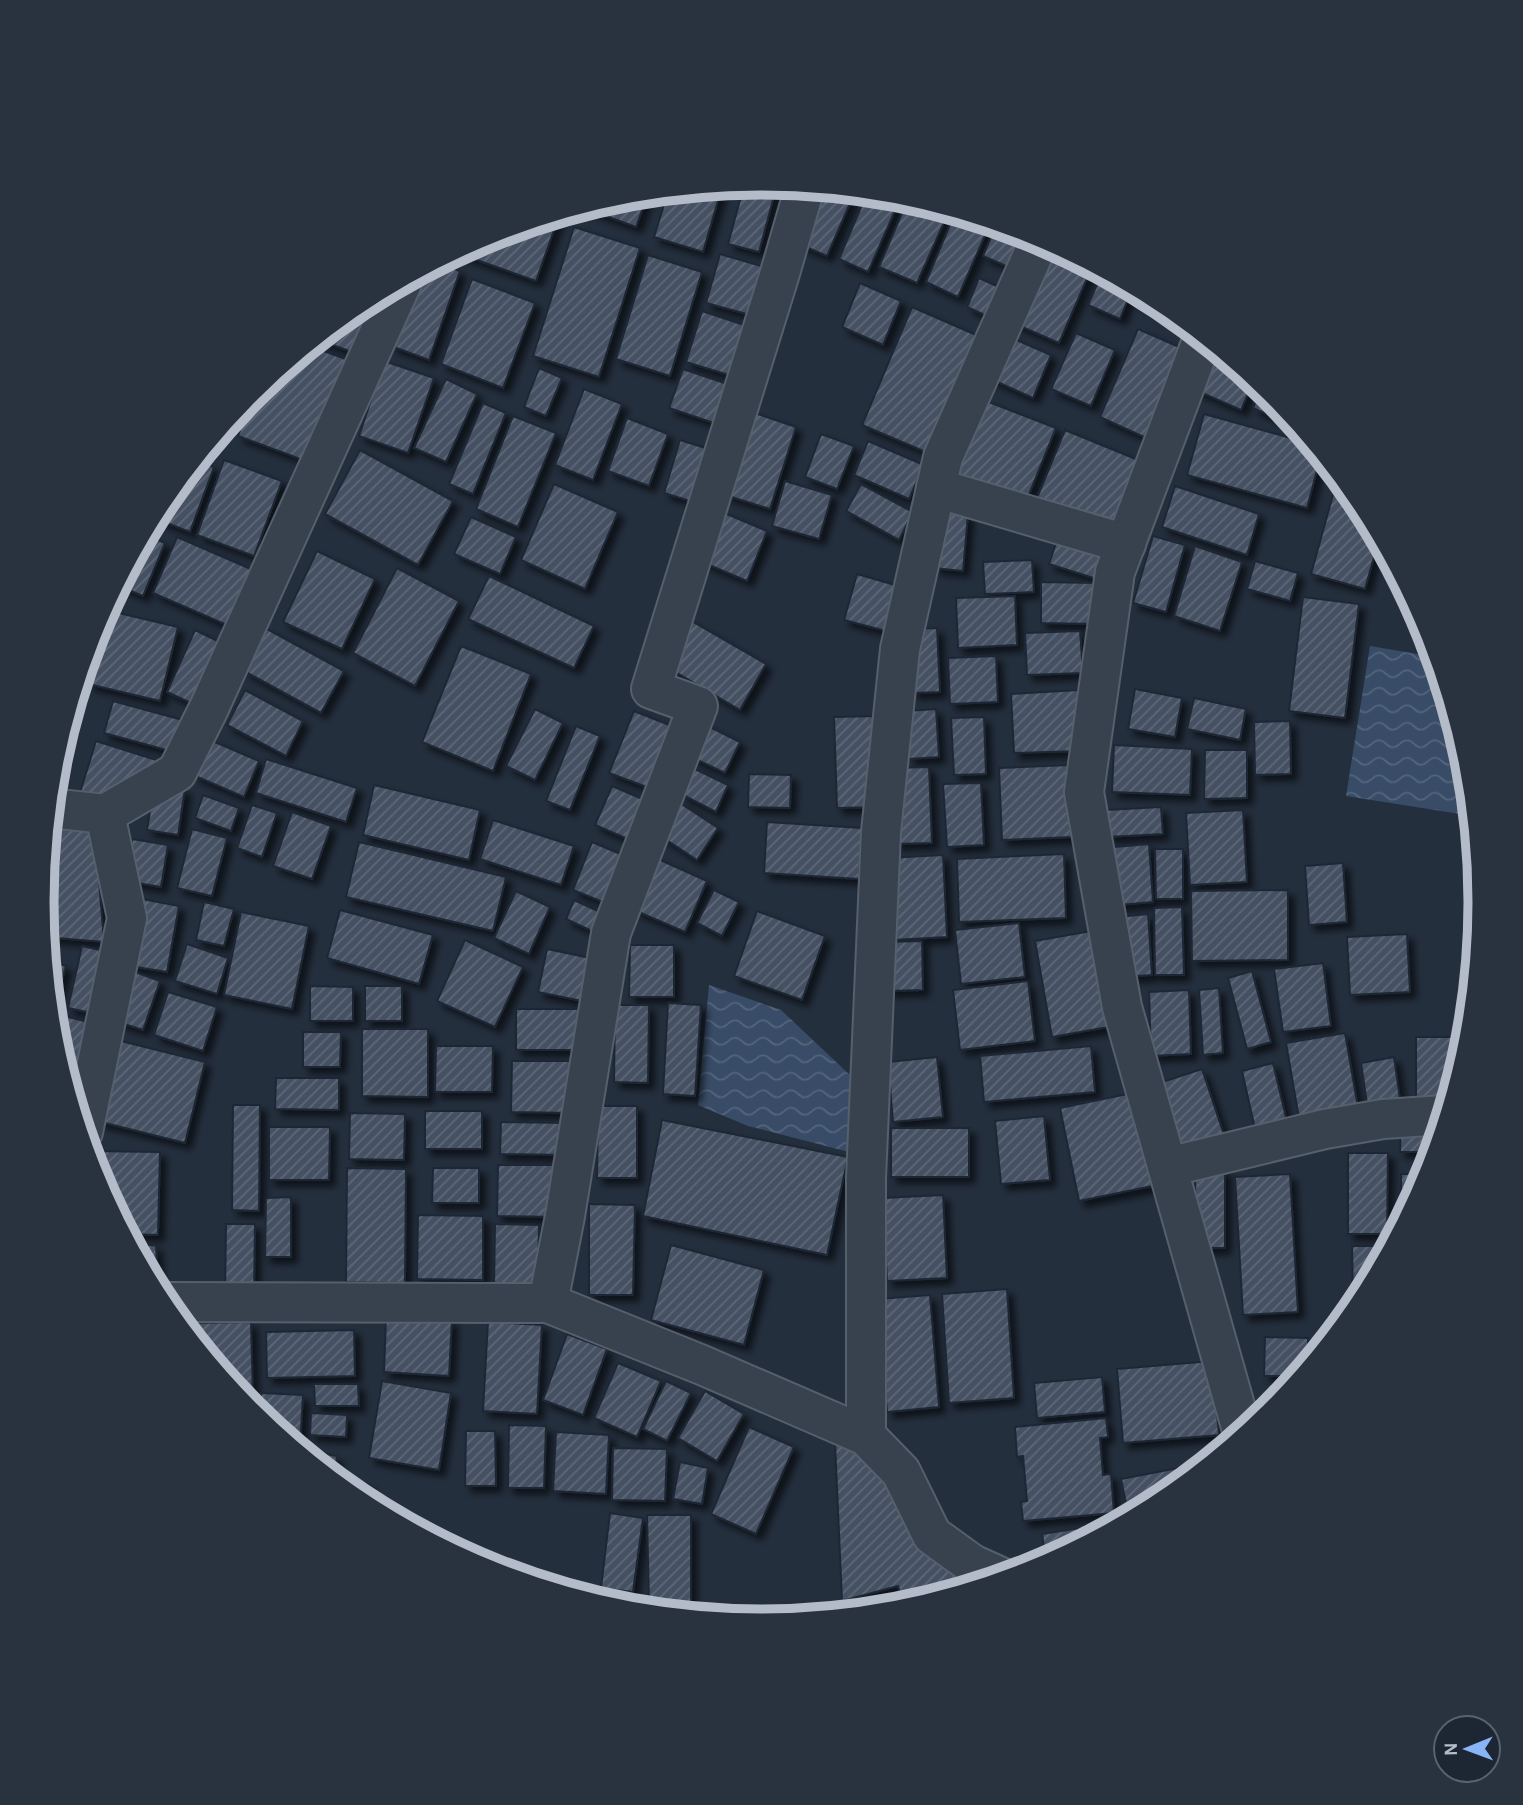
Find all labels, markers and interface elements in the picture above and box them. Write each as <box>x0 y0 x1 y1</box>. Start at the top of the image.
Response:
north arrow <box>1432 1714 1502 1784</box>
text: N <box>1442 1742 1461 1756</box>

